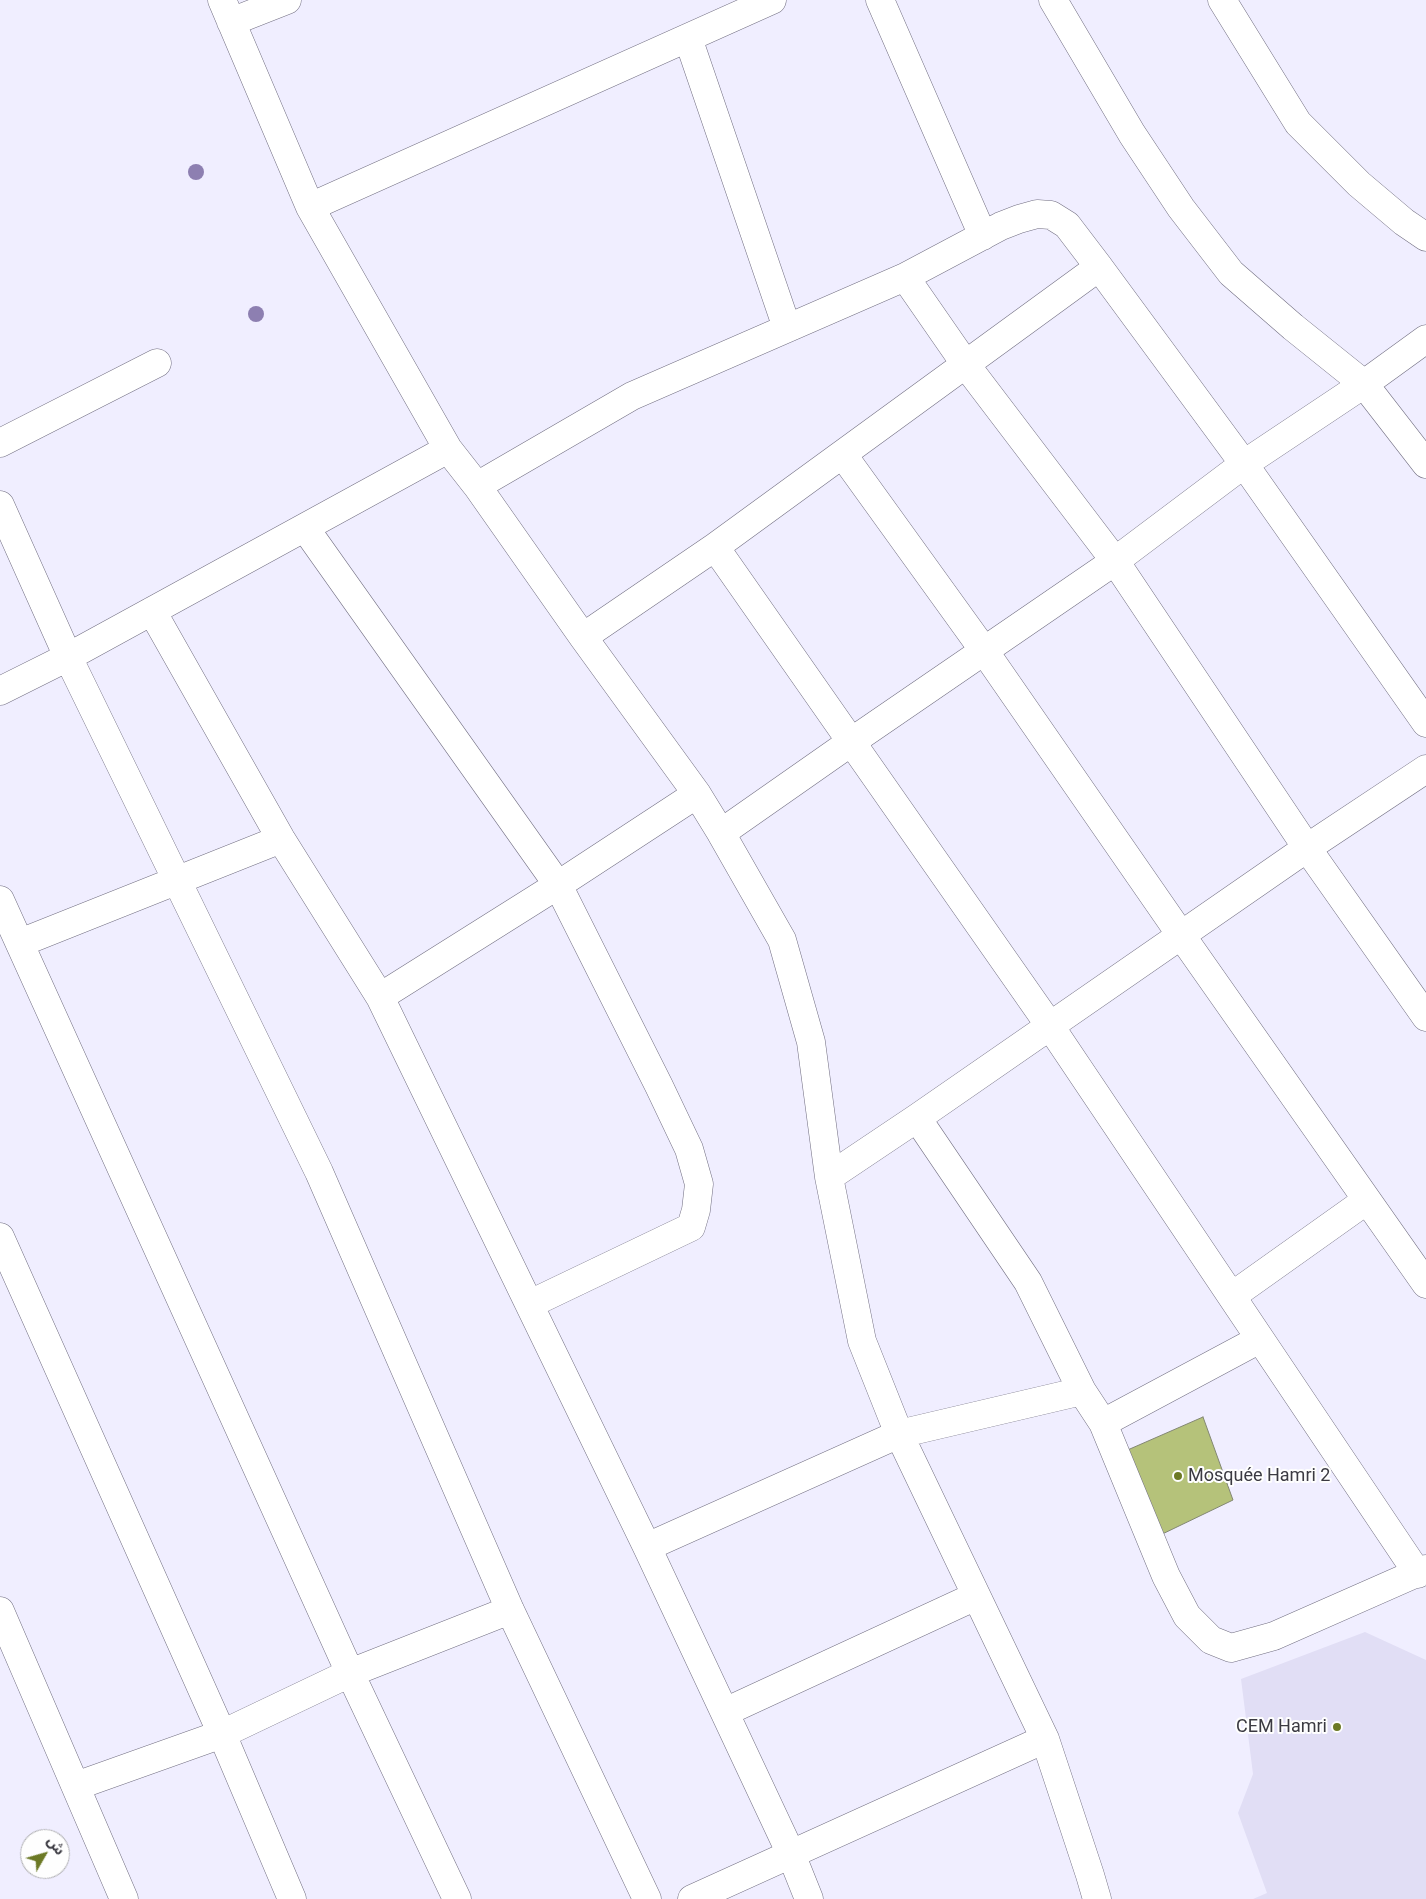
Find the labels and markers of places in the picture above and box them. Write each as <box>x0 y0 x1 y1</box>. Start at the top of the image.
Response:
place label: Mosquée Hamri 2 <box>1188 1465 1330 1487</box>
marker: Mosquée Hamri 2 <box>1172 1470 1184 1482</box>
place label: CEM Hamri <box>1236 1716 1327 1738</box>
marker: CEM Hamri <box>1331 1721 1343 1733</box>

